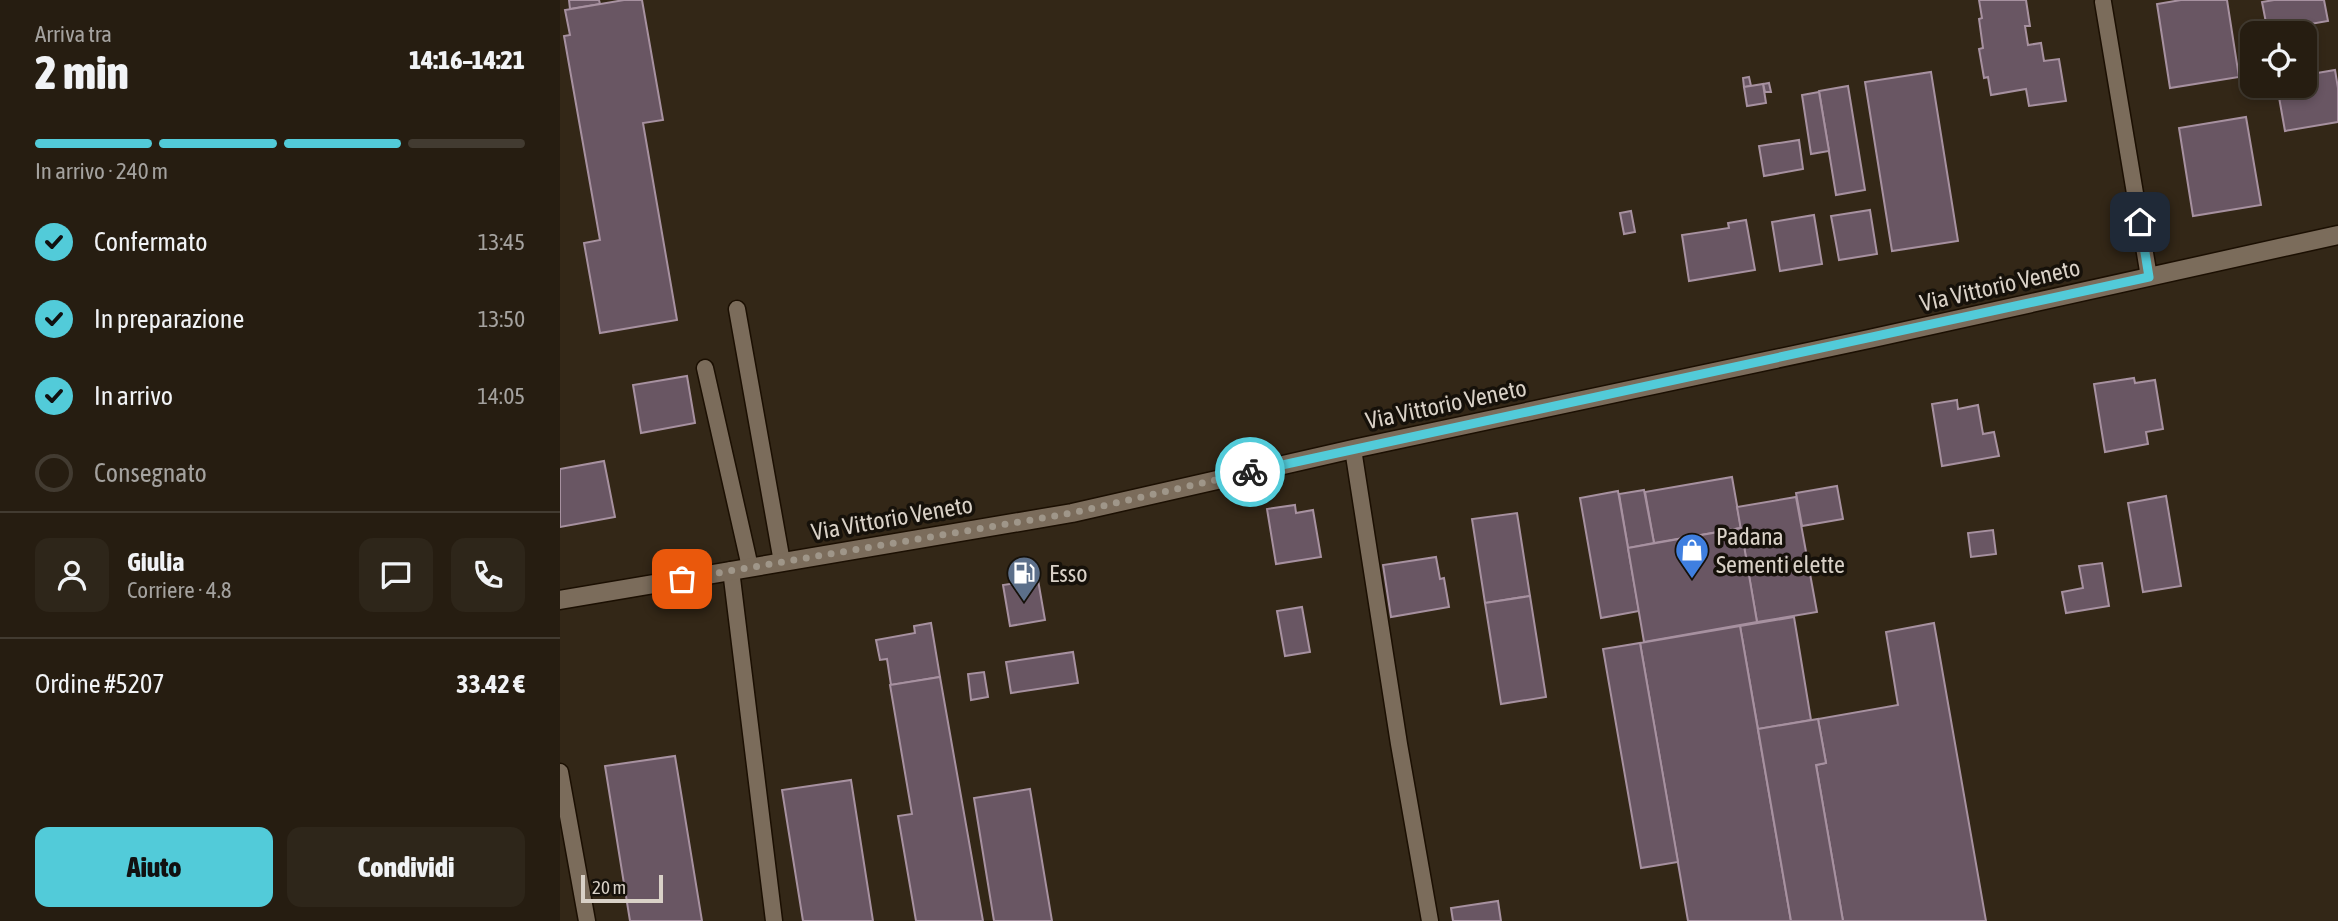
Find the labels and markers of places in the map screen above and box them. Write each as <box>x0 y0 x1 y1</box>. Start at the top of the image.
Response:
pin <box>2110 192 2170 252</box>
place label: Padana Sementi elette <box>1716 523 1845 578</box>
shop icon: Padana Sementi elette <box>1673 531 1711 580</box>
pin <box>652 549 712 609</box>
fuel station icon: Esso <box>1005 554 1043 603</box>
place label: Esso <box>1049 560 1087 587</box>

